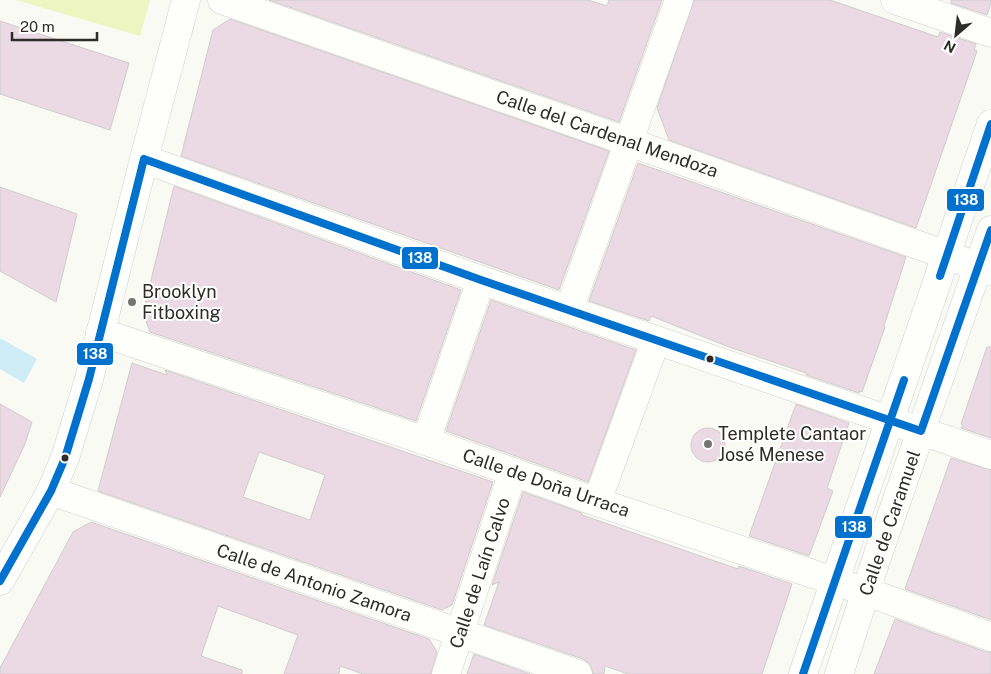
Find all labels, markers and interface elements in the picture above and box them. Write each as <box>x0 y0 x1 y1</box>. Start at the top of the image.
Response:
scale bar <box>12 10 98 42</box>
north arrow <box>931 10 981 60</box>
text: 20 m <box>20 18 55 35</box>
text: N <box>941 37 958 56</box>
street label: Calle del Cardenal Mendoza <box>493 86 721 181</box>
line badge: 138 <box>946 188 985 212</box>
text: 138 <box>954 192 978 208</box>
line badge: 138 <box>401 246 439 270</box>
text: 138 <box>408 250 432 266</box>
place label: Brooklyn Fitboxing <box>142 281 221 323</box>
marker: Brooklyn Fitboxing <box>126 296 138 308</box>
line badge: 138 <box>76 342 114 366</box>
text: 138 <box>83 346 107 362</box>
unlabelled marker <box>705 354 715 364</box>
place label: Templete Cantaor José Menese <box>718 423 866 465</box>
marker: Templete Cantaor José Menese <box>702 438 714 450</box>
street label: Calle de Doña Urraca <box>460 444 632 521</box>
street label: Calle de Caramuel <box>855 447 924 598</box>
unlabelled marker <box>60 453 70 463</box>
street label: Calle de Laín Calvo <box>445 495 514 651</box>
line badge: 138 <box>834 515 873 539</box>
text: 138 <box>842 519 866 535</box>
street label: Calle de Antonio Zamora <box>214 539 414 626</box>

